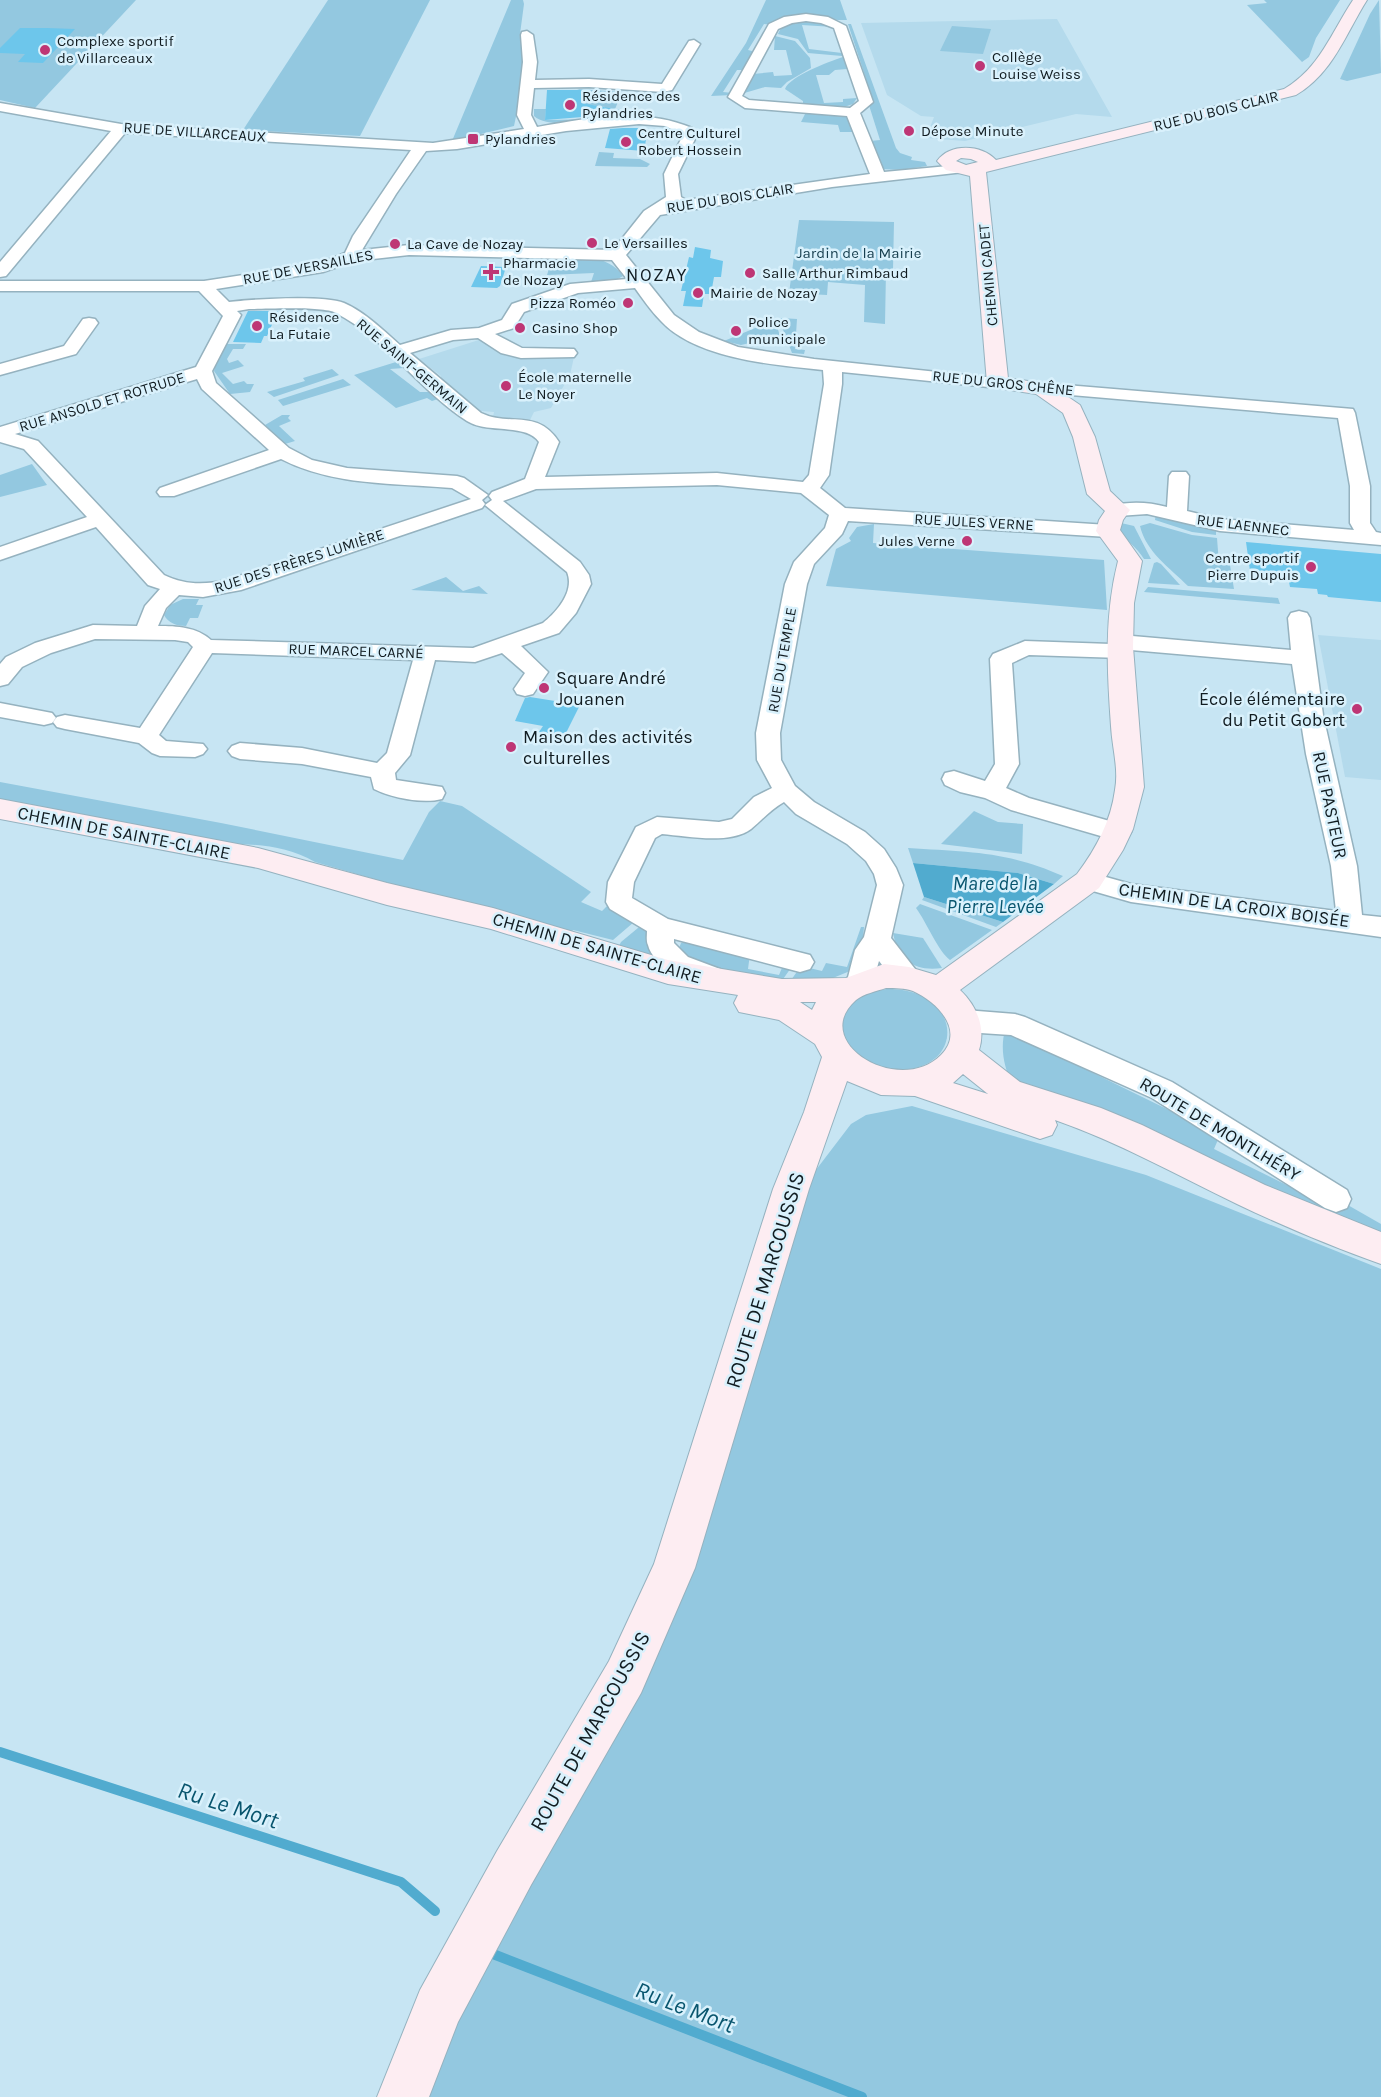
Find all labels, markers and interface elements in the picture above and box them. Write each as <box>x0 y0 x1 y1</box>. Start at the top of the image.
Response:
place label: Complexe sportif de Villarceaux <box>57 32 174 67</box>
marker: Complexe sportif de Villarceaux <box>38 43 52 57</box>
place label: Collège Louise Weiss <box>992 48 1081 83</box>
marker: Collège Louise Weiss <box>973 59 987 73</box>
place label: Résidence des Pylandries <box>582 87 680 122</box>
street label: RUE DU BOIS CLAIR <box>1152 87 1280 135</box>
marker: Résidence des Pylandries <box>563 98 577 112</box>
street label: RUE DE VILLARCEAUX <box>123 118 267 146</box>
place label: Dépose Minute <box>921 122 1023 140</box>
place label: Centre Culturel Robert Hossein <box>638 124 742 159</box>
marker: Dépose Minute <box>902 124 916 138</box>
place label: Pylandries <box>485 130 556 148</box>
marker: Pylandries <box>466 132 480 146</box>
marker: Centre Culturel Robert Hossein <box>619 135 633 149</box>
street label: RUE DU BOIS CLAIR <box>665 179 795 217</box>
street label: CHEMIN CADET <box>975 223 1001 327</box>
place label: Le Versailles <box>604 234 688 252</box>
place label: La Cave de Nozay <box>407 235 523 253</box>
marker: Le Versailles <box>585 236 599 250</box>
marker: La Cave de Nozay <box>388 237 402 251</box>
park label: Jardin de la Mairie <box>797 244 921 262</box>
street label: RUE DE VERSAILLES <box>241 246 375 288</box>
place label: Pharmacie de Nozay <box>503 254 576 289</box>
district label: NOZAY <box>626 264 688 286</box>
place label: Salle Arthur Rimbaud <box>762 264 909 282</box>
marker: Pharmacie de Nozay <box>484 265 498 279</box>
marker: Salle Arthur Rimbaud <box>743 266 757 280</box>
place label: Mairie de Nozay <box>710 284 818 302</box>
marker: Mairie de Nozay <box>691 286 705 300</box>
place label: Pizza Roméo <box>530 294 616 312</box>
marker: Pizza Roméo <box>621 296 635 310</box>
place label: Résidence La Futaie <box>269 308 339 343</box>
place label: Police municipale <box>748 313 826 348</box>
street label: RUE SAINT-GERMAIN <box>353 314 471 418</box>
marker: Résidence La Futaie <box>250 319 264 333</box>
place label: Casino Shop <box>532 319 618 337</box>
marker: Casino Shop <box>513 321 527 335</box>
marker: Police municipale <box>729 324 743 338</box>
street label: RUE DU GROS CHÊNE <box>932 367 1074 399</box>
street label: RUE ANSOLD ET ROTRUDE <box>17 368 187 436</box>
place label: École maternelle Le Noyer <box>518 368 632 403</box>
marker: École maternelle Le Noyer <box>499 379 513 393</box>
street label: RUE JULES VERNE <box>914 510 1034 534</box>
street label: RUE LAENNEC <box>1196 510 1290 540</box>
street label: RUE DES FRÈRES LUMIÈRE <box>212 525 386 597</box>
place label: Jules Verne <box>879 532 955 550</box>
marker: Jules Verne <box>960 534 974 548</box>
place label: Centre sportif Pierre Dupuis <box>1205 549 1300 584</box>
marker: Centre sportif Pierre Dupuis <box>1304 560 1318 574</box>
street label: RUE DU TEMPLE <box>764 606 800 714</box>
street label: RUE MARCEL CARNÉ <box>288 640 424 662</box>
place label: Square André Jouanen <box>556 667 666 710</box>
marker: Square André Jouanen <box>537 681 551 695</box>
place label: École élémentaire du Petit Gobert <box>1199 687 1345 731</box>
marker: École élémentaire du Petit Gobert <box>1350 702 1364 716</box>
place label: Maison des activités culturelles <box>523 726 693 769</box>
marker: Maison des activités culturelles <box>504 740 518 754</box>
street label: RUE PASTEUR <box>1308 749 1352 861</box>
street label: CHEMIN DE SAINTE-CLAIRE <box>16 802 232 864</box>
water label: Mare de la Pierre Levée <box>946 872 1044 918</box>
street label: CHEMIN DE LA CROIX BOISÉE <box>1117 877 1351 932</box>
street label: CHEMIN DE SAINTE-CLAIRE <box>490 908 704 988</box>
street label: ROUTE DE MONTLHÉRY <box>1136 1071 1305 1186</box>
street label: ROUTE DE MARCOUSSIS <box>721 1169 809 1391</box>
street label: ROUTE DE MARCOUSSIS <box>525 1627 655 1835</box>
water label: Ru Le Mort <box>174 1776 283 1835</box>
water label: Ru Le Mort <box>631 1975 740 2039</box>

